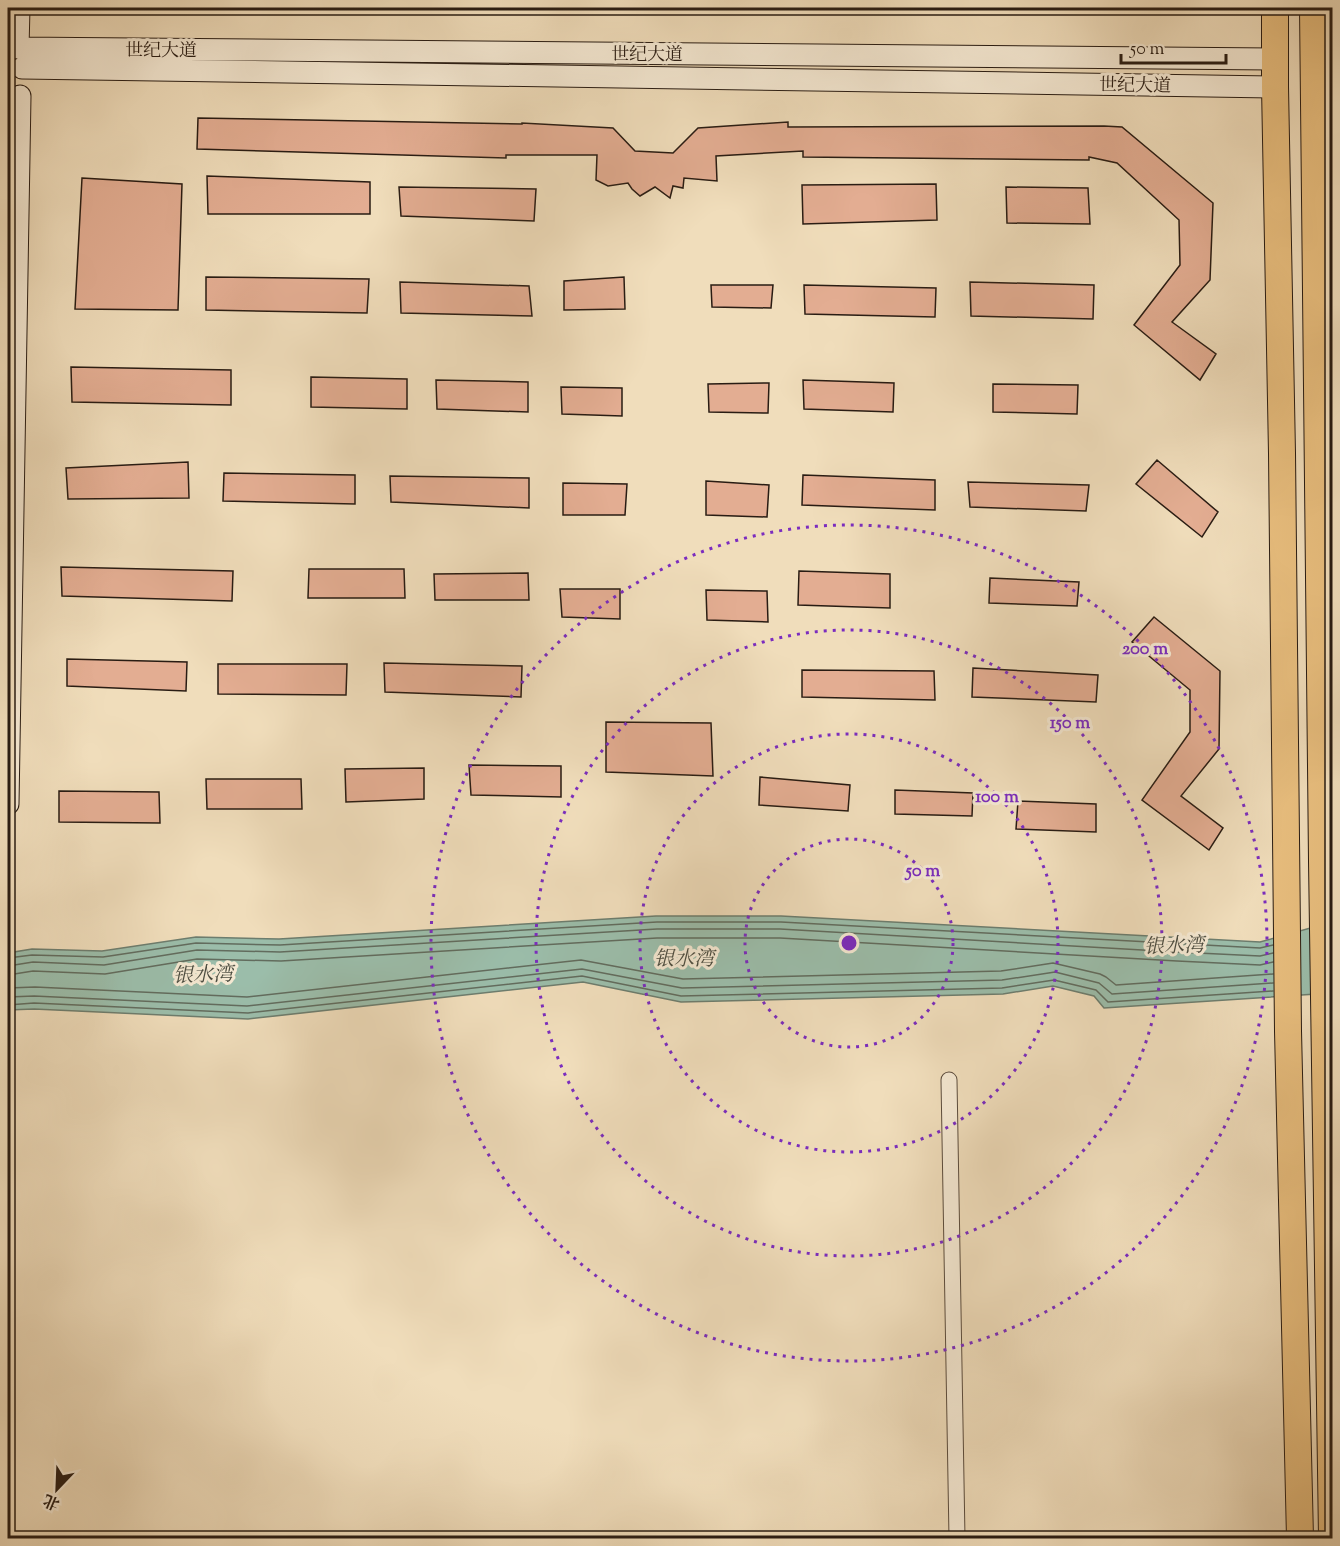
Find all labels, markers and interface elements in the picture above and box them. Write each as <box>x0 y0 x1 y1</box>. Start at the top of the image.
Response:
scale bar <box>1121 27 1226 65</box>
text: 50 m <box>1129 37 1165 63</box>
street label: 世纪大道 <box>125 39 197 65</box>
street label: 世纪大道 <box>611 43 683 69</box>
street label: 世纪大道 <box>1099 73 1171 101</box>
text: 200 m <box>1122 637 1168 663</box>
text: 150 m <box>1050 711 1090 737</box>
text: 100 m <box>975 785 1019 811</box>
text: 50 m <box>904 859 940 885</box>
water label: 银水湾 <box>1144 932 1208 963</box>
centre of rings <box>839 933 859 953</box>
water label: 银水湾 <box>654 946 717 975</box>
water label: 银水湾 <box>173 961 237 992</box>
north arrow <box>27 1459 87 1519</box>
text: 北 <box>40 1487 64 1514</box>

